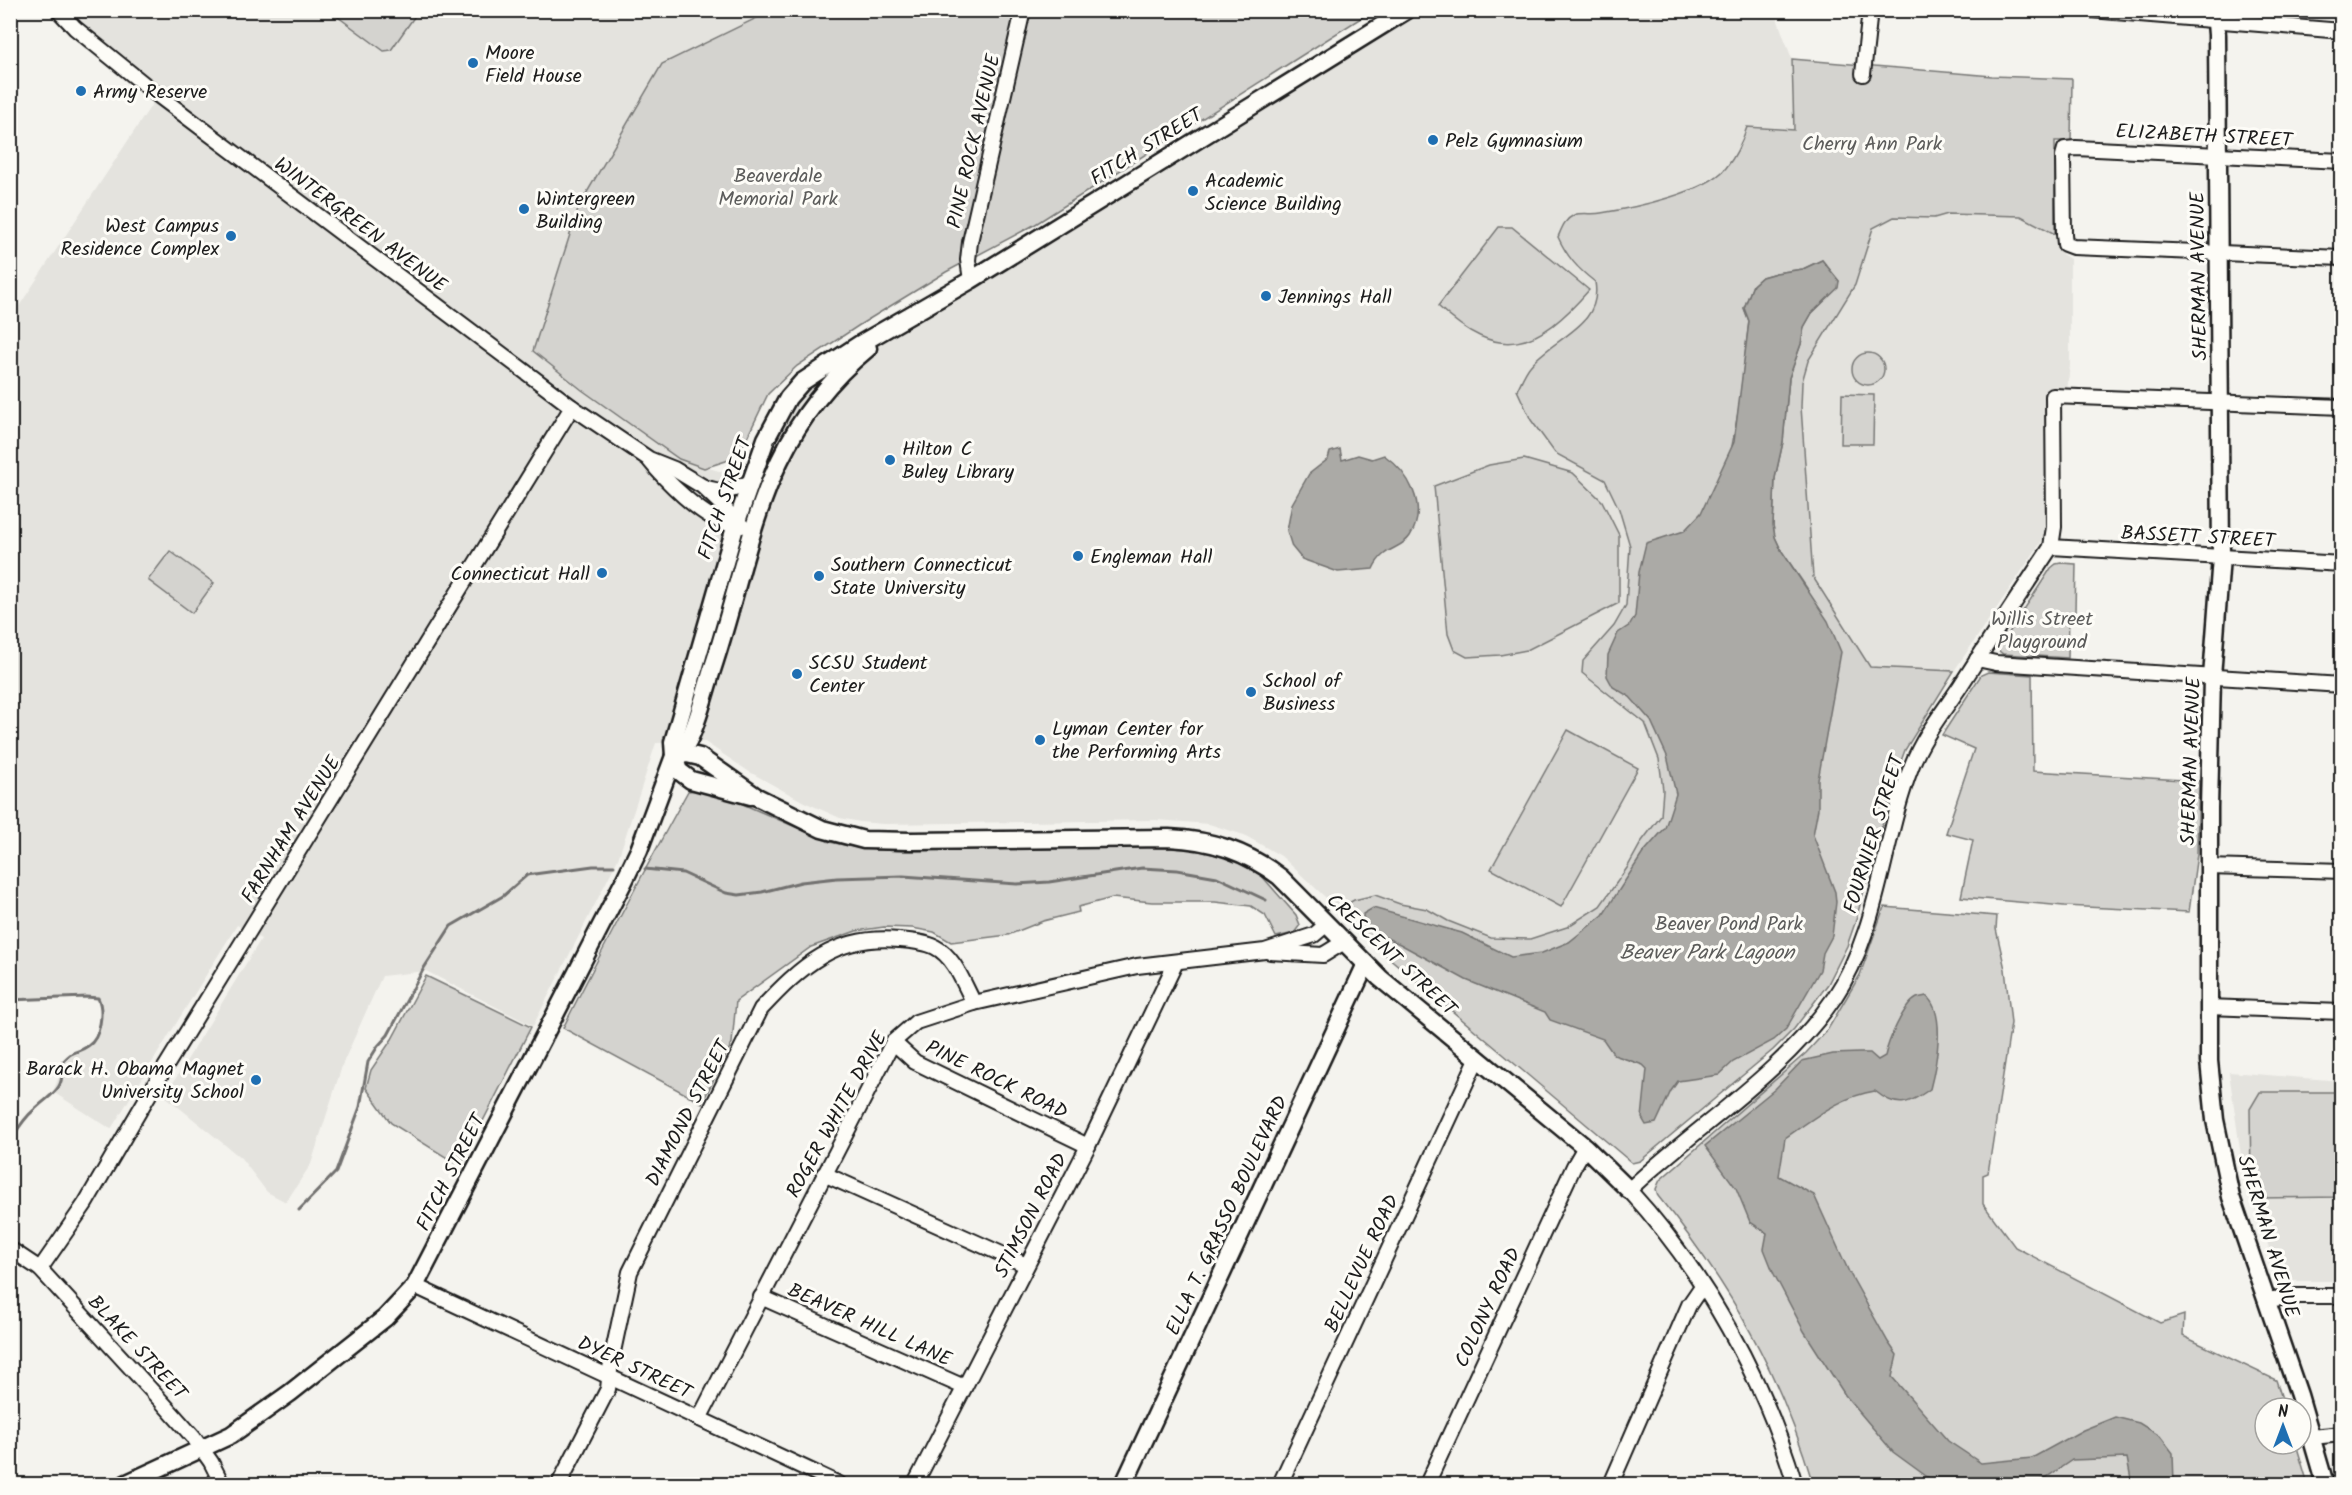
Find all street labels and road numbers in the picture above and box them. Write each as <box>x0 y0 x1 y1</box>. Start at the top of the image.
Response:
street label: PINE ROCK AVENUE <box>939 50 1011 232</box>
street label: FITCH STREET <box>1084 99 1212 195</box>
street label: ELIZABETH STREET <box>2115 116 2295 158</box>
street label: WINTERGREEN AVENUE <box>266 150 454 302</box>
street label: SHERMAN AVENUE <box>2183 190 2217 361</box>
street label: FITCH STREET <box>690 431 763 564</box>
street label: BASSETT STREET <box>2120 518 2278 558</box>
street label: SHERMAN AVENUE <box>2173 675 2211 846</box>
street label: FARNHAM AVENUE <box>233 749 351 910</box>
street label: FOURNIER STREET <box>1836 749 1915 918</box>
street label: CRESCENT STREET <box>1318 886 1465 1026</box>
street label: ROGER WHITE DRIVE <box>779 1025 898 1204</box>
street label: PINE ROCK ROAD <box>919 1032 1073 1129</box>
street label: DIAMOND STREET <box>638 1033 741 1193</box>
street label: ELLA T. GRASSO BOULEVARD <box>1158 1090 1298 1341</box>
street label: FITCH STREET <box>408 1107 496 1237</box>
street label: STIMSON ROAD <box>986 1148 1077 1284</box>
street label: SHERMAN AVENUE <box>2227 1151 2307 1323</box>
street label: BELLEVUE ROAD <box>1317 1189 1409 1338</box>
street label: COLONY ROAD <box>1447 1242 1531 1373</box>
street label: BEAVER HILL LANE <box>782 1275 957 1377</box>
street label: BLAKE STREET <box>79 1288 196 1410</box>
street label: DYER STREET <box>572 1328 699 1410</box>

